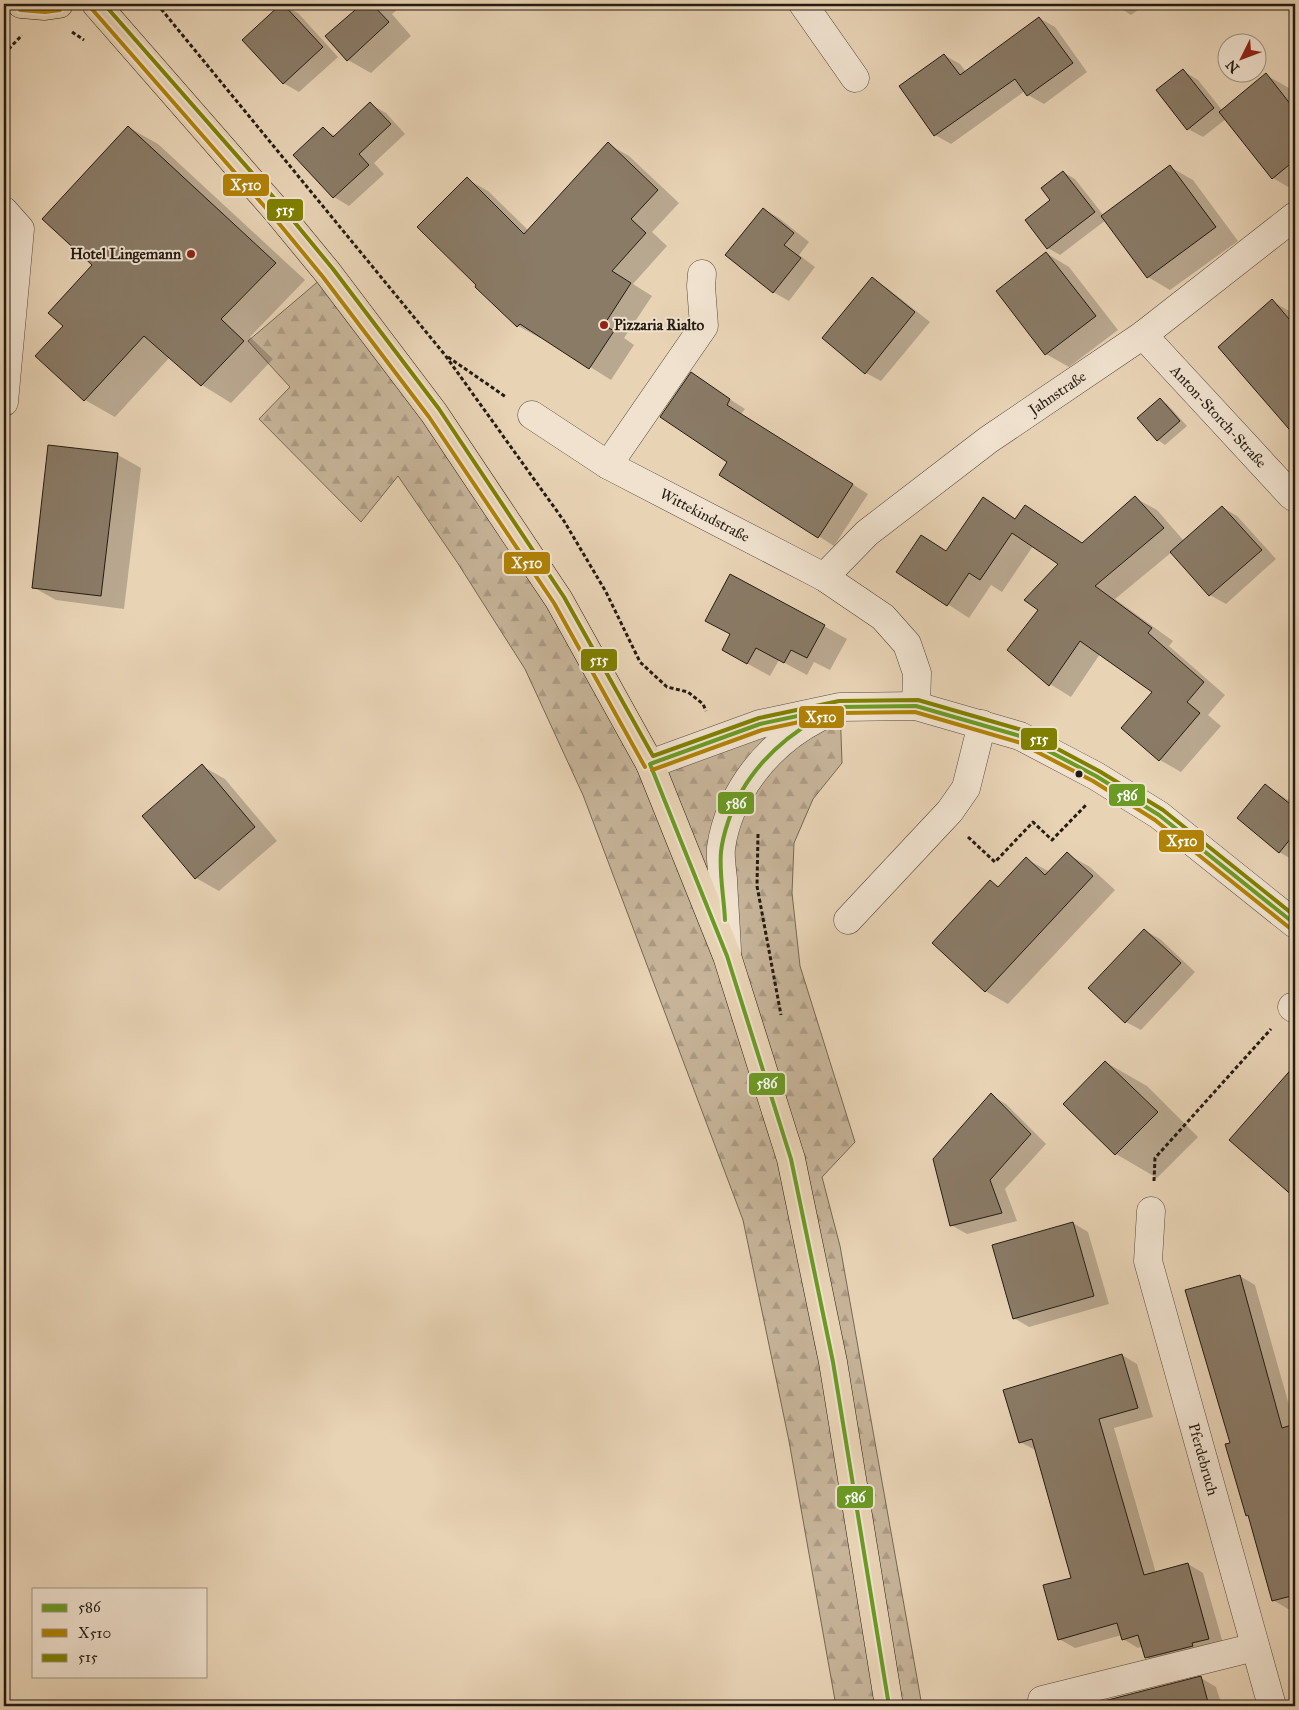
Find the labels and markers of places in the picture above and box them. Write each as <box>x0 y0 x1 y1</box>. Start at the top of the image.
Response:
place label: Hotel Lingemann <box>70 245 182 264</box>
marker: Hotel Lingemann <box>185 248 197 260</box>
place label: Pizzaria Rialto <box>614 316 705 334</box>
marker: Pizzaria Rialto <box>598 319 610 331</box>
unlabelled marker <box>1074 769 1084 779</box>

